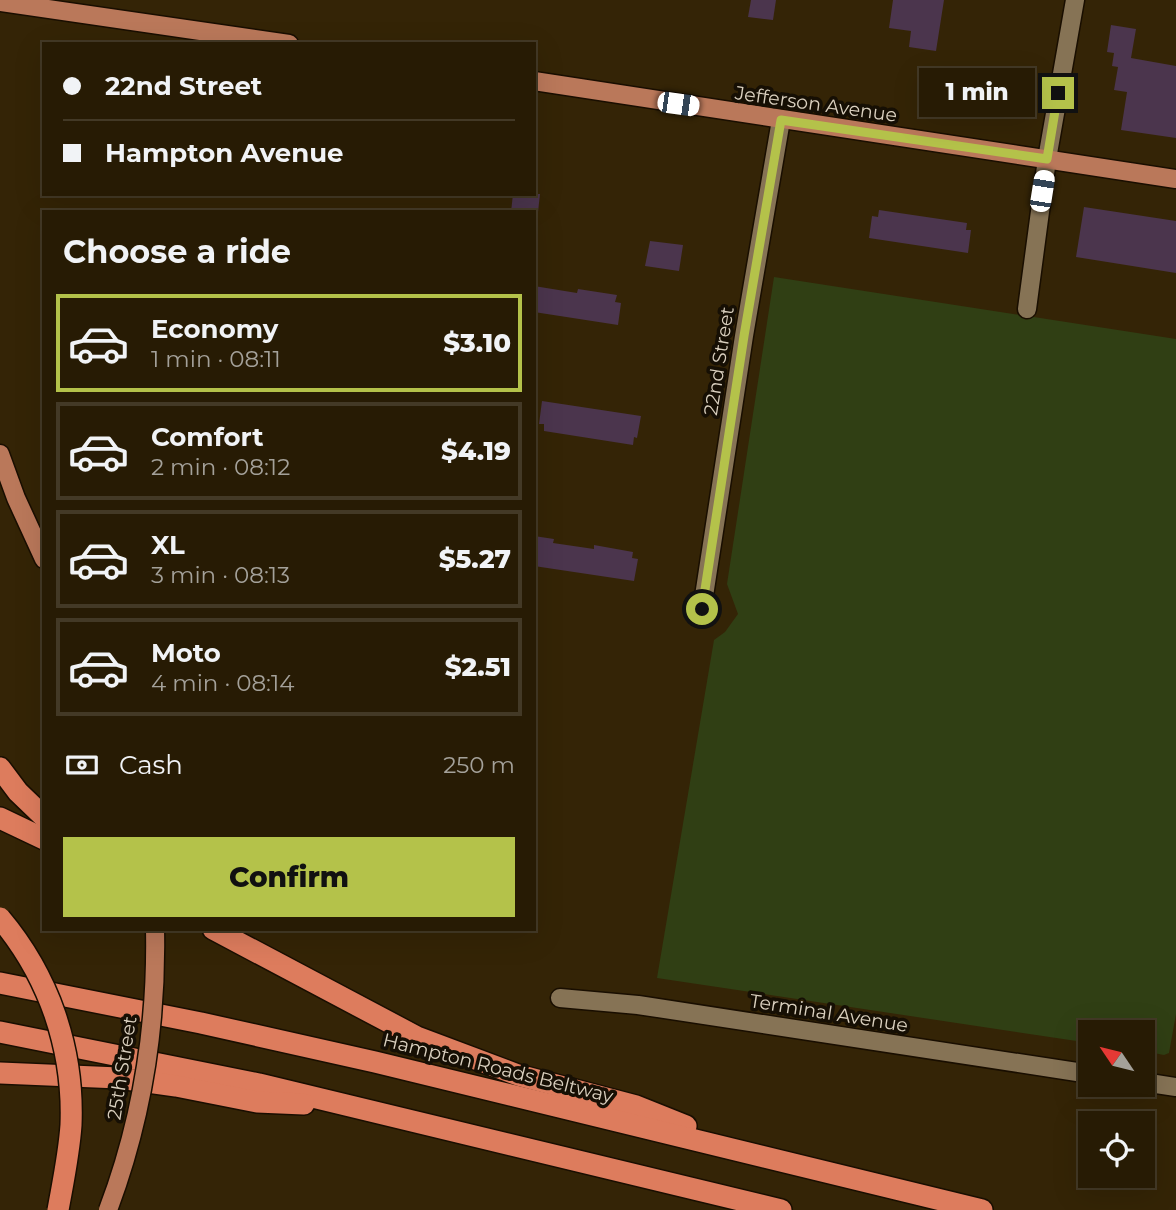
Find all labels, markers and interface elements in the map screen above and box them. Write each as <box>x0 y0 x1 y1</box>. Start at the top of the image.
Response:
callout: 1 min <box>918 68 1034 118</box>
text: 22nd Street <box>105 70 262 102</box>
route end <box>1042 77 1074 109</box>
text: 1 min <box>945 78 1009 106</box>
street label: Jefferson Avenue <box>732 81 899 127</box>
car <box>656 91 701 117</box>
text: Hampton Avenue <box>105 137 343 169</box>
car <box>1029 169 1056 213</box>
text: Choose a ride <box>63 232 291 271</box>
street label: 22nd Street <box>699 305 739 417</box>
icon: car <box>67 312 130 375</box>
text: Economy <box>151 313 278 345</box>
text: $3.10 <box>443 327 511 359</box>
text: 1 min · 08:11 <box>151 345 281 373</box>
icon: car <box>67 420 130 483</box>
text: Comfort <box>151 421 263 453</box>
text: $4.19 <box>441 435 511 467</box>
text: 2 min · 08:12 <box>151 453 290 481</box>
icon: car <box>67 528 130 591</box>
text: XL <box>151 529 185 561</box>
text: $5.27 <box>439 543 511 575</box>
text: 3 min · 08:13 <box>151 561 290 589</box>
route start <box>686 593 718 625</box>
icon: car <box>67 636 130 699</box>
text: Moto <box>151 637 221 669</box>
text: $2.51 <box>445 651 511 683</box>
text: 4 min · 08:14 <box>151 669 295 697</box>
icon: cash <box>63 746 101 784</box>
text: Cash <box>119 749 183 781</box>
text: 250 m <box>443 751 515 779</box>
button: Confirm <box>63 837 515 917</box>
street label: Terminal Avenue <box>748 989 910 1037</box>
street label: 25th Street <box>102 1014 142 1121</box>
north arrow <box>1078 1020 1155 1097</box>
map controls <box>1078 1020 1155 1188</box>
street label: Hampton Roads Beltway <box>380 1028 616 1108</box>
button: locate <box>1078 1111 1155 1188</box>

